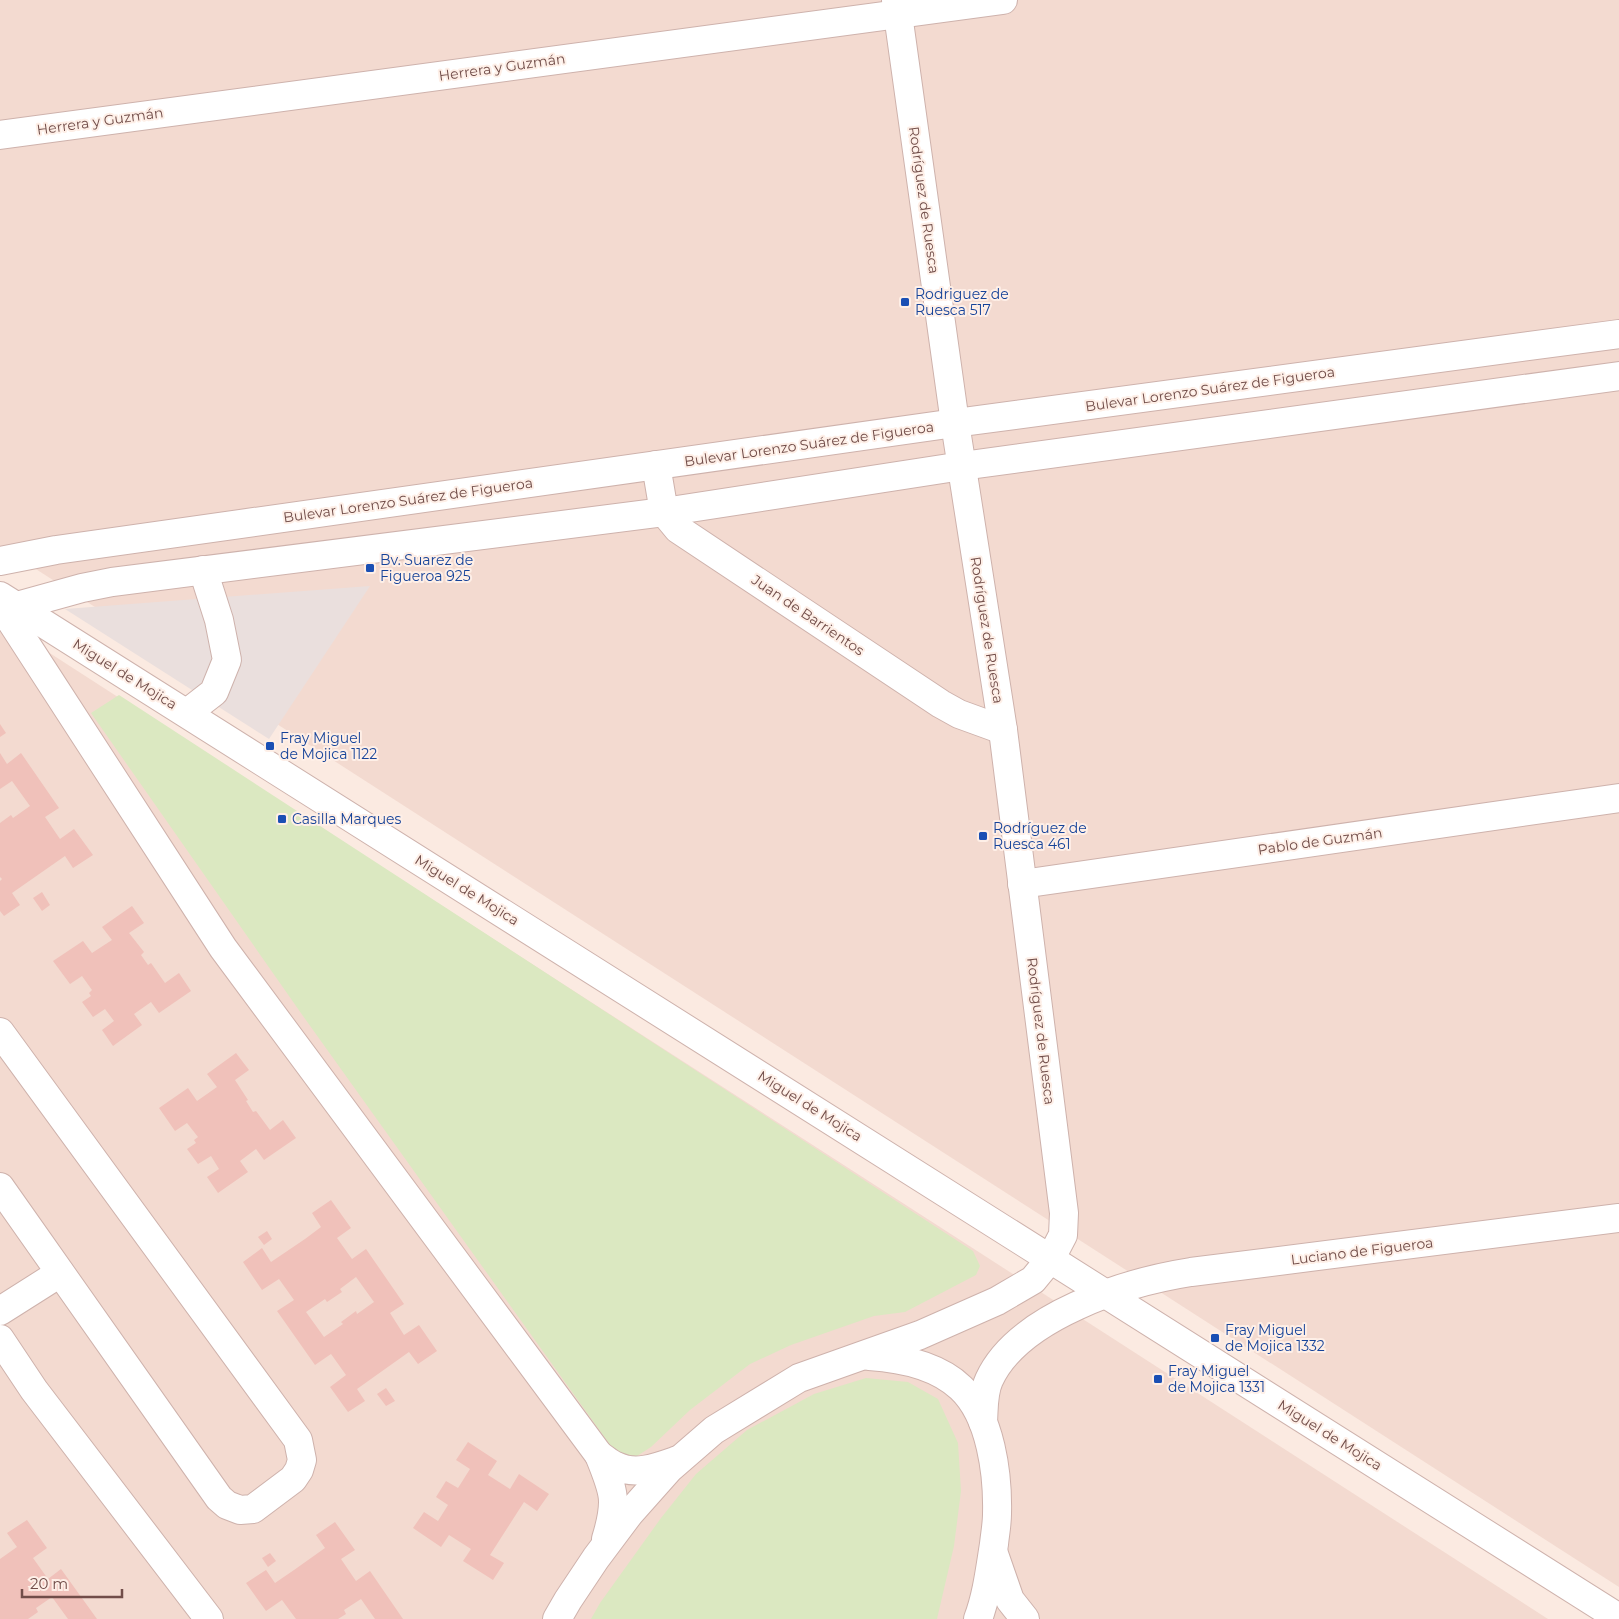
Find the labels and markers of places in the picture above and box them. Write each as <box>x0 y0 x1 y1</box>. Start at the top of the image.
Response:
place label: Rodriguez de Ruesca 517 <box>915 285 1009 319</box>
marker: Rodriguez de Ruesca 517 <box>899 296 911 308</box>
place label: Bv. Suarez de Figueroa 925 <box>380 551 473 585</box>
marker: Bv. Suarez de Figueroa 925 <box>364 562 376 574</box>
place label: Fray Miguel de Mojica 1122 <box>280 729 377 763</box>
marker: Fray Miguel de Mojica 1122 <box>264 740 276 752</box>
place label: Casilla Marques <box>292 810 402 828</box>
marker: Casilla Marques <box>276 813 288 825</box>
place label: Rodríguez de Ruesca 461 <box>993 819 1087 853</box>
marker: Rodríguez de Ruesca 461 <box>977 830 989 842</box>
place label: Fray Miguel de Mojica 1332 <box>1225 1321 1325 1355</box>
marker: Fray Miguel de Mojica 1332 <box>1209 1332 1221 1344</box>
place label: Fray Miguel de Mojica 1331 <box>1168 1362 1265 1396</box>
marker: Fray Miguel de Mojica 1331 <box>1152 1373 1164 1385</box>

